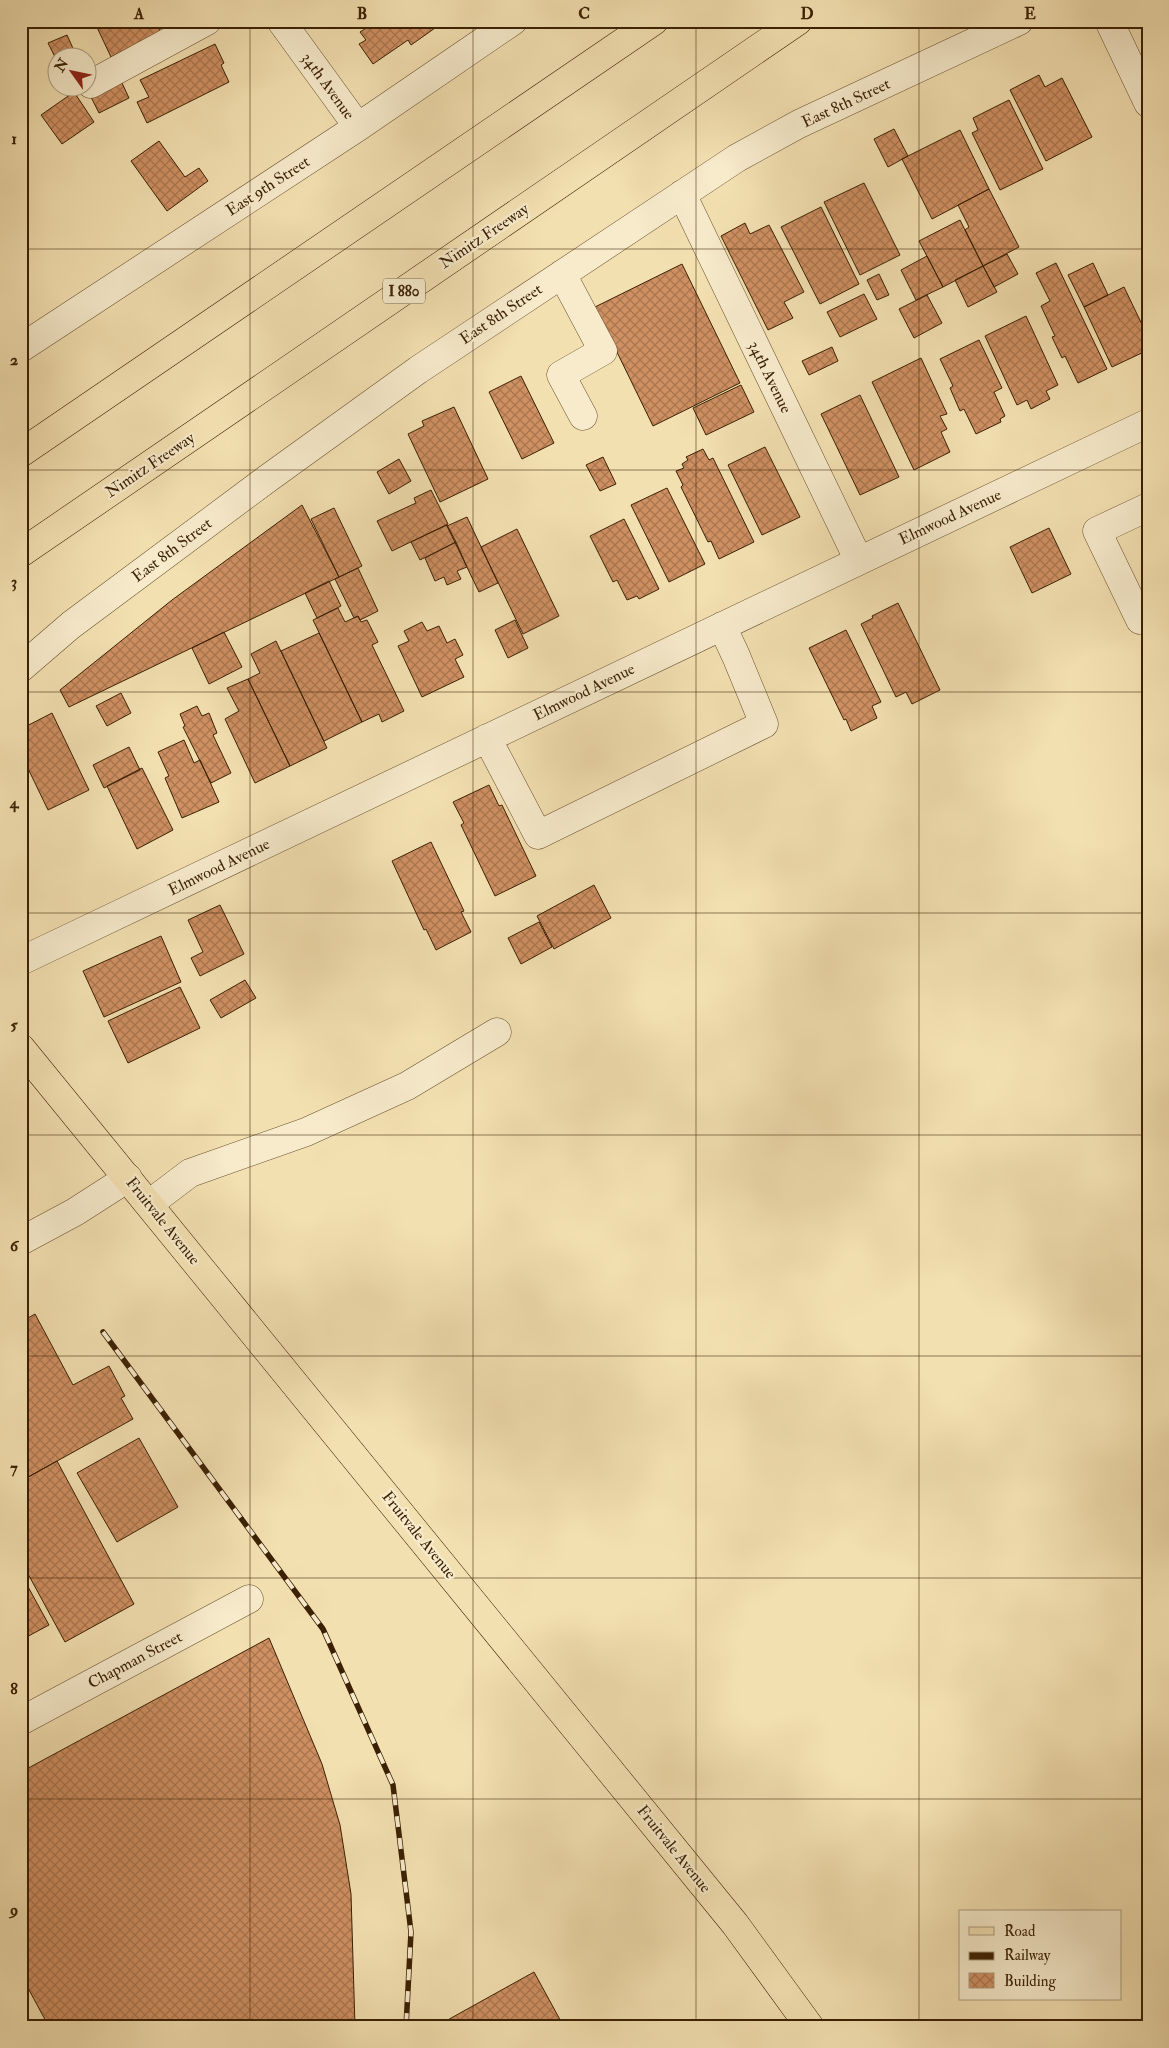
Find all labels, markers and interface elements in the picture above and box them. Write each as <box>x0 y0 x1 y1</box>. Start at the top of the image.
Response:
text: A <box>133 4 145 24</box>
text: B <box>357 4 367 24</box>
text: C <box>578 4 590 24</box>
text: D <box>800 4 814 24</box>
text: E <box>1024 4 1036 24</box>
north arrow <box>48 48 98 98</box>
street label: 34th Avenue <box>297 49 359 124</box>
text: N <box>50 55 72 76</box>
street label: East 8th Street <box>799 74 893 132</box>
text: 1 <box>11 129 17 149</box>
street label: East 9th Street <box>222 152 314 220</box>
street label: Nimitz Freeway <box>435 198 533 273</box>
road number: I 880 <box>383 278 425 304</box>
street label: East 8th Street <box>456 279 546 349</box>
street label: 34th Avenue <box>744 338 796 417</box>
text: 2 <box>10 350 18 370</box>
street label: Nimitz Freeway <box>101 427 199 502</box>
street label: Elmwood Avenue <box>896 484 1005 549</box>
street label: East 8th Street <box>128 513 216 587</box>
text: 3 <box>11 572 17 592</box>
street label: Elmwood Avenue <box>530 659 638 725</box>
text: 4 <box>9 793 20 813</box>
street label: Elmwood Avenue <box>165 834 273 900</box>
text: 5 <box>10 1015 18 1035</box>
street label: Fruitvale Avenue <box>122 1173 205 1269</box>
text: 6 <box>10 1236 20 1256</box>
text: 7 <box>10 1458 18 1478</box>
street label: Fruitvale Avenue <box>378 1487 461 1583</box>
street label: Chapman Street <box>84 1627 186 1694</box>
text: 8 <box>10 1679 18 1699</box>
street label: Fruitvale Avenue <box>633 1801 716 1897</box>
text: 9 <box>8 1900 18 1920</box>
legend <box>959 1910 1122 2000</box>
text: Road <box>1004 1922 1036 1941</box>
text: Railway <box>1004 1946 1051 1965</box>
text: Building <box>1004 1972 1056 1991</box>

